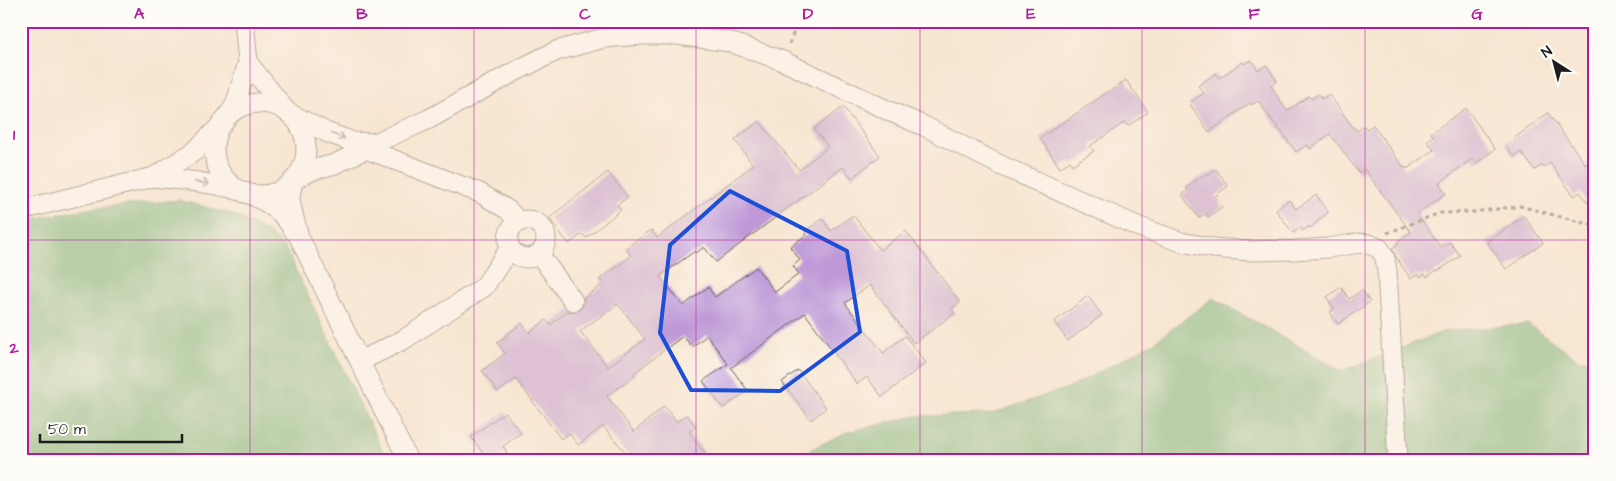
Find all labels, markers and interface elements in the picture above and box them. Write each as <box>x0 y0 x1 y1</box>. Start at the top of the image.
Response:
text: A <box>134 3 145 25</box>
text: B <box>356 3 368 25</box>
text: C <box>579 3 591 25</box>
text: D <box>803 3 814 25</box>
text: E <box>1026 3 1036 25</box>
text: F <box>1248 3 1260 25</box>
text: G <box>1471 3 1483 25</box>
north arrow <box>1528 38 1578 88</box>
text: N <box>1538 41 1557 63</box>
text: 1 <box>13 124 16 146</box>
one-way arrow <box>330 133 345 142</box>
one-way arrow <box>194 179 210 189</box>
text: 2 <box>8 337 19 359</box>
scale bar <box>40 411 182 443</box>
text: 50 m <box>48 419 86 440</box>

